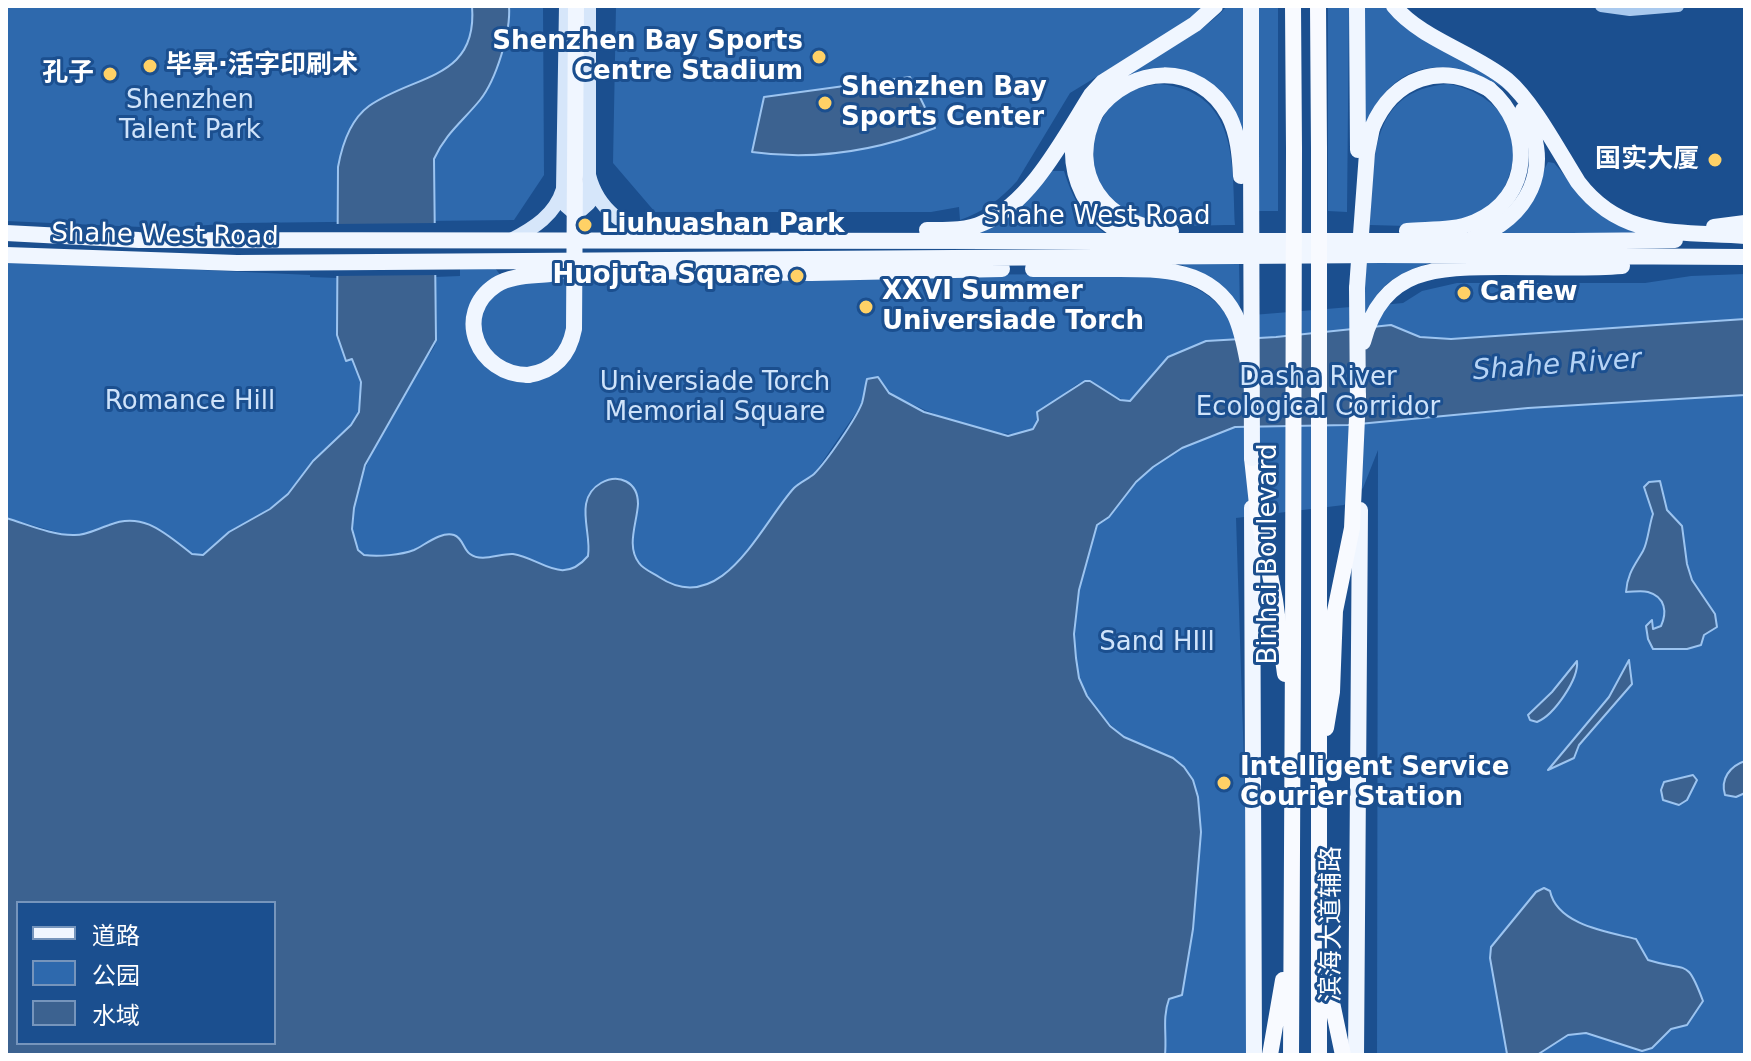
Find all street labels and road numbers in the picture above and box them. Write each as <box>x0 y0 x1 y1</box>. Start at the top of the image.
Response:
street label: Shahe West Road <box>983 201 1211 233</box>
street label: Shahe West Road <box>51 218 279 254</box>
street label: Binhai Boulevard <box>1253 444 1285 664</box>
street label: 滨海大道辅路 <box>1316 846 1348 1002</box>

